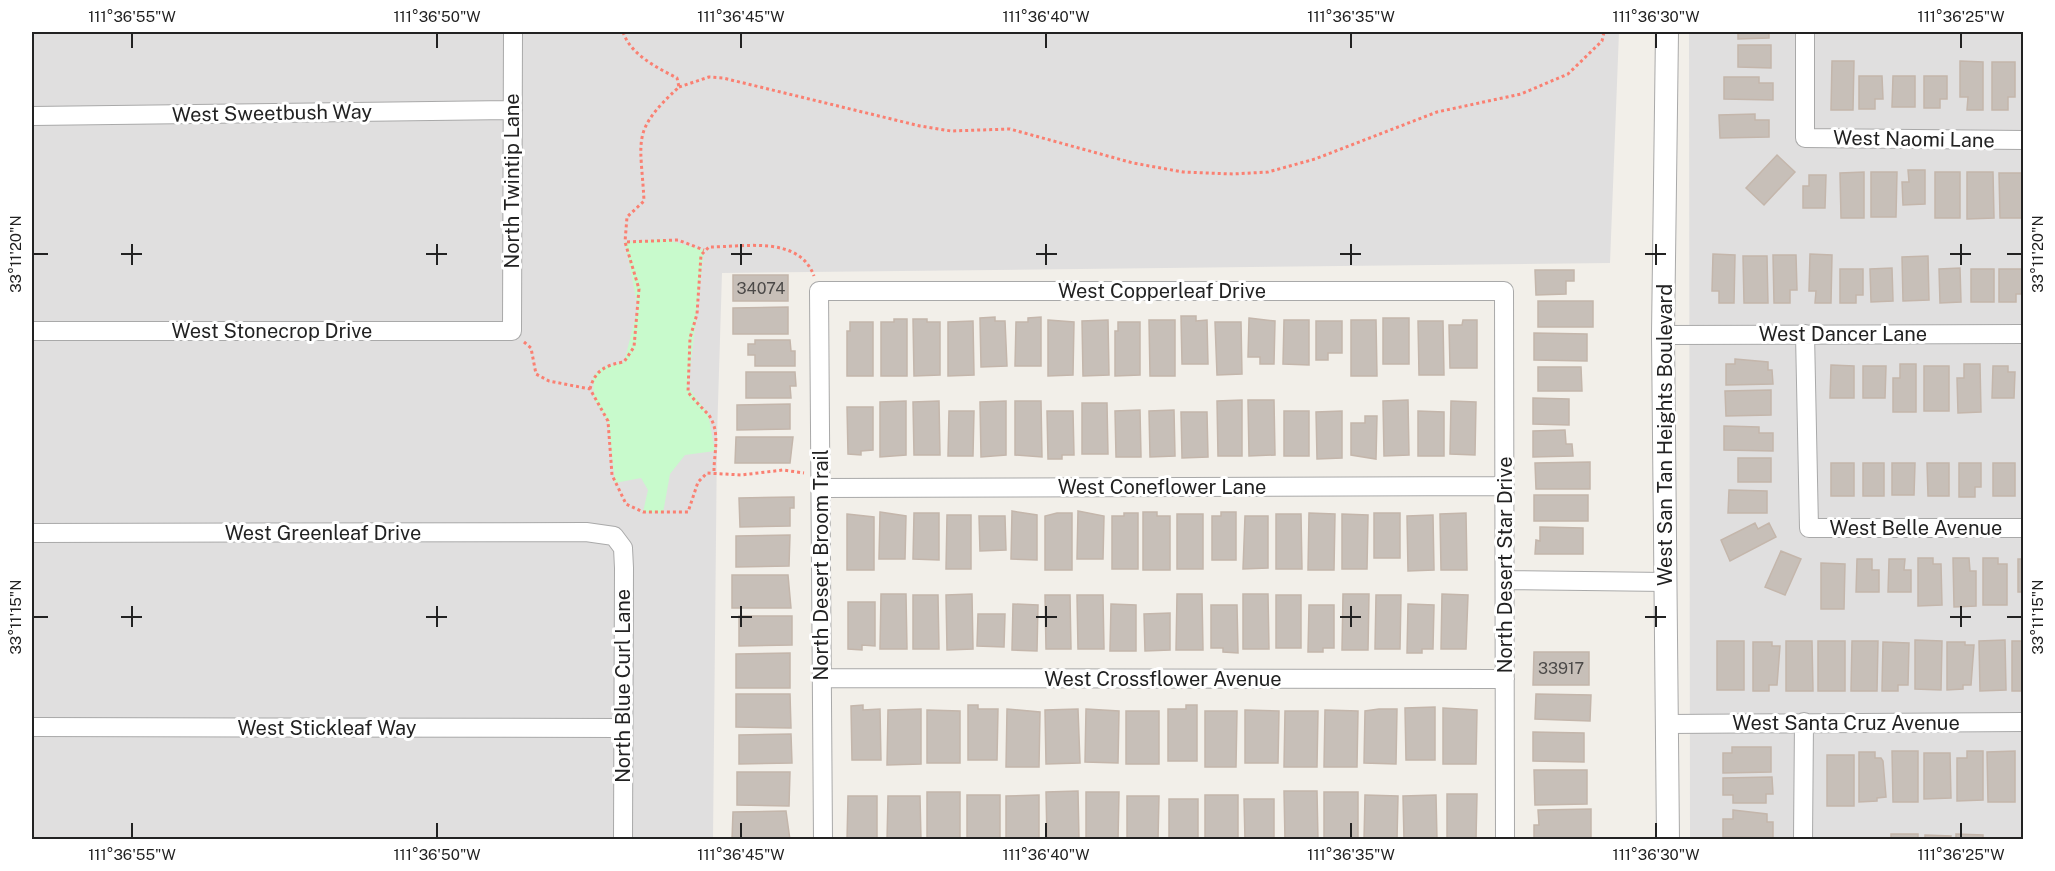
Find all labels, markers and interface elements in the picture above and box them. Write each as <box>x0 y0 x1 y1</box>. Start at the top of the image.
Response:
text: 111°36'55"W <box>88 8 176 25</box>
text: 111°36'50"W <box>393 8 481 25</box>
text: 111°36'45"W <box>697 8 785 25</box>
text: 111°36'40"W <box>1003 8 1089 25</box>
text: 111°36'35"W <box>1307 8 1395 25</box>
text: 111°36'30"W <box>1613 8 1699 25</box>
text: 111°36'25"W <box>1918 8 2004 25</box>
street label: North Twintip Lane <box>500 93 524 269</box>
street label: West Sweetbush Way <box>172 99 373 127</box>
street label: West Naomi Lane <box>1833 126 1995 152</box>
text: 33°11'20"N <box>7 215 24 293</box>
text: 33°11'20"N <box>2029 215 2046 293</box>
house number: 34074 <box>737 279 785 298</box>
street label: West Copperleaf Drive <box>1058 279 1266 303</box>
street label: West San Tan Heights Boulevard <box>1653 284 1677 586</box>
street label: West Stonecrop Drive <box>172 319 372 343</box>
street label: West Dancer Lane <box>1759 322 1927 346</box>
street label: North Desert Broom Trail <box>809 449 833 681</box>
street label: North Desert Star Drive <box>1493 456 1517 674</box>
street label: West Coneflower Lane <box>1058 475 1266 499</box>
street label: West Belle Avenue <box>1830 516 2002 540</box>
street label: West Greenleaf Drive <box>225 521 421 545</box>
text: 33°11'15"N <box>7 579 24 655</box>
text: 33°11'15"N <box>2029 579 2046 655</box>
street label: North Blue Curl Lane <box>611 589 635 783</box>
house number: 33917 <box>1538 659 1584 678</box>
street label: West Crossflower Avenue <box>1044 667 1282 691</box>
street label: West Santa Cruz Avenue <box>1732 711 1960 735</box>
street label: West Stickleaf Way <box>237 716 417 740</box>
text: 111°36'55"W <box>88 846 176 863</box>
text: 111°36'50"W <box>393 846 481 863</box>
text: 111°36'45"W <box>697 846 785 863</box>
text: 111°36'40"W <box>1003 846 1089 863</box>
text: 111°36'35"W <box>1307 846 1395 863</box>
text: 111°36'30"W <box>1613 846 1699 863</box>
text: 111°36'25"W <box>1918 846 2004 863</box>

